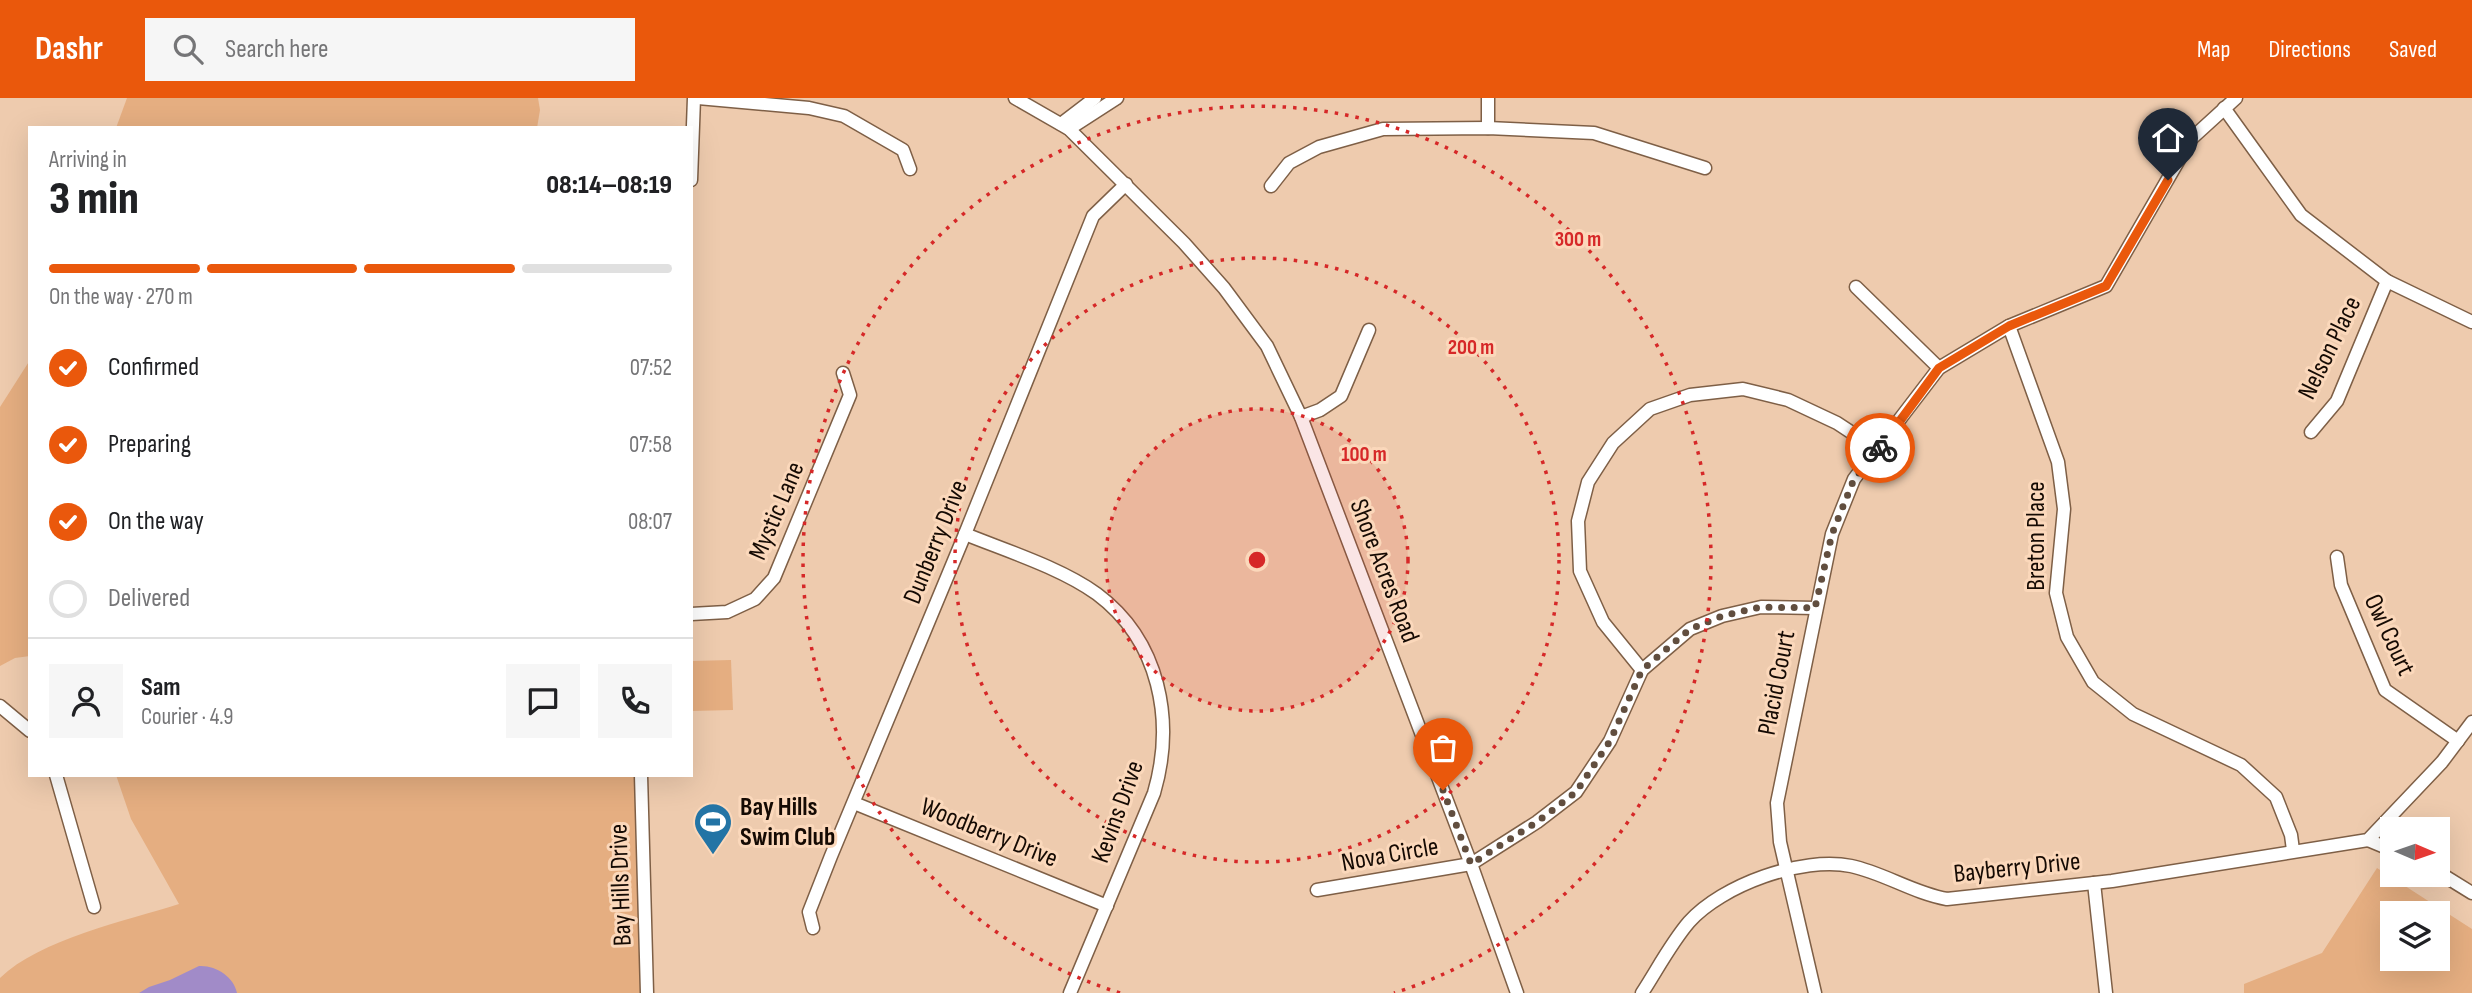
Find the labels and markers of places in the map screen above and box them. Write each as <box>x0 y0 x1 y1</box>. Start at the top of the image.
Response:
pin <box>2138 108 2198 180</box>
centre of rings <box>1245 548 1269 572</box>
pin <box>1413 718 1473 790</box>
place label: Bay Hills Swim Club <box>740 792 835 853</box>
sports icon: Bay Hills Swim Club <box>692 801 734 856</box>

